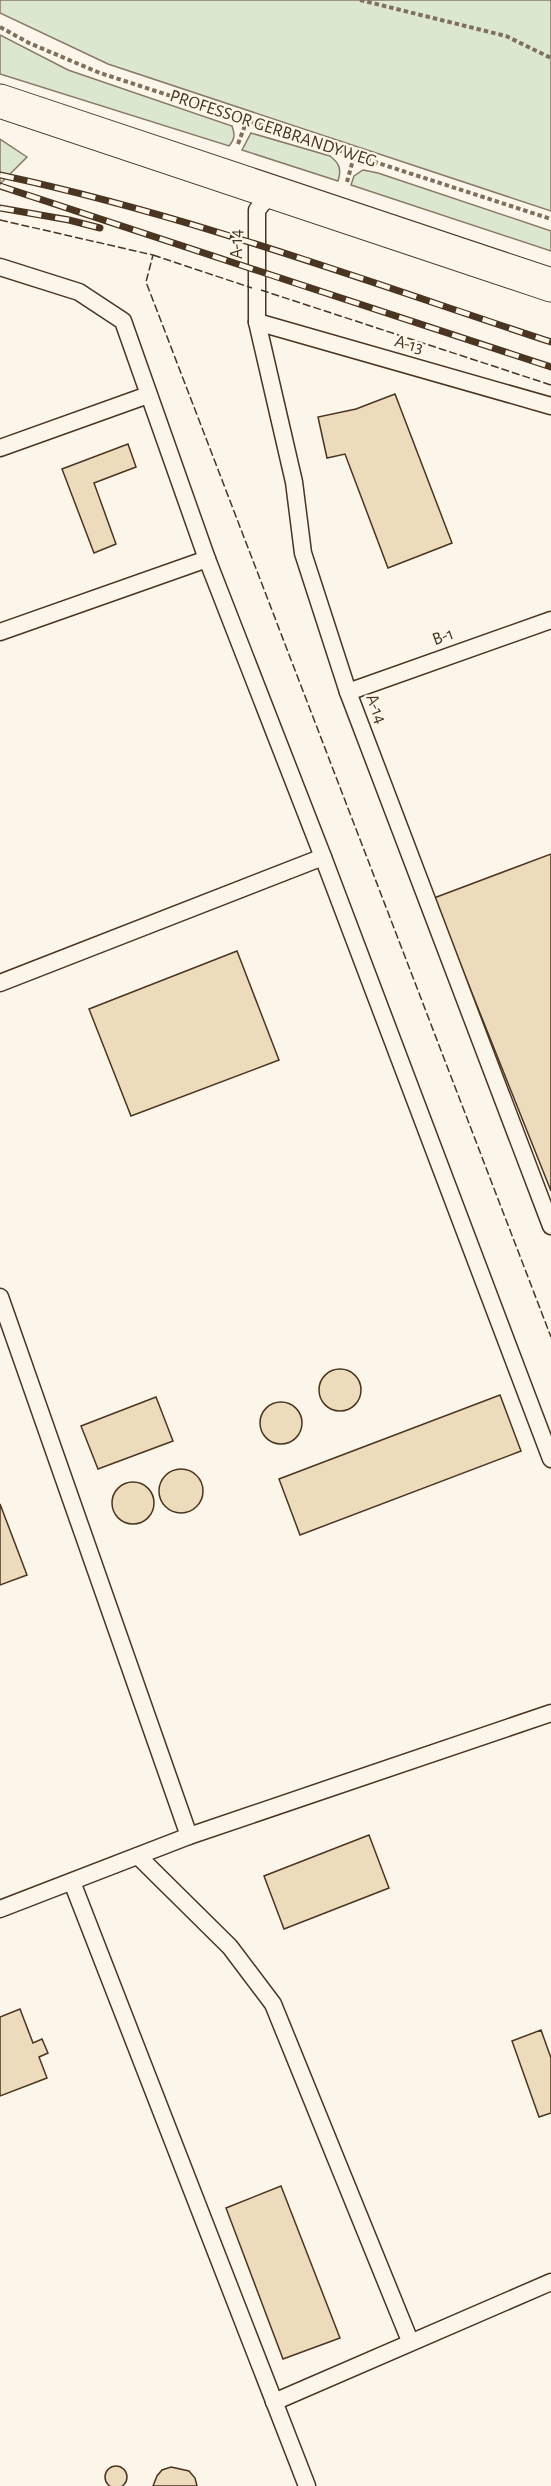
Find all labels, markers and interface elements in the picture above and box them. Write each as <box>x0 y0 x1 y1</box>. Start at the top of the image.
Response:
street label: PROFESSOR GERBRANDYWEG <box>167 87 379 171</box>
street label: A-14 <box>228 229 246 259</box>
street label: A-13 <box>393 332 425 358</box>
street label: B-1 <box>430 625 456 649</box>
street label: A-14 <box>362 692 390 726</box>

